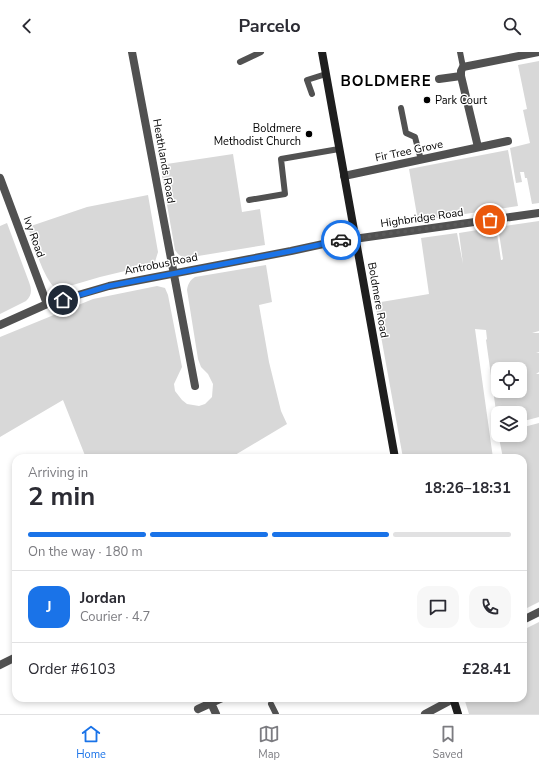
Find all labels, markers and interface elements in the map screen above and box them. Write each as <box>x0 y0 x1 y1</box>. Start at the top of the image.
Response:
text: Parcelo <box>238 14 301 38</box>
icon: back <box>16 15 38 37</box>
icon: search <box>501 15 523 37</box>
district label: BOLDMERE <box>340 71 432 91</box>
place label: Park Court <box>435 93 487 108</box>
marker: Park Court <box>422 95 432 105</box>
street label: Heathlands Road <box>149 118 179 204</box>
place label: Boldmere Methodist Church <box>214 121 301 149</box>
marker: Boldmere Methodist Church <box>304 129 314 139</box>
street label: Fir Tree Grove <box>374 136 444 165</box>
pin <box>473 203 507 237</box>
street label: Highbridge Road <box>380 205 464 231</box>
icon: bag <box>479 209 501 231</box>
street label: Ivy Road <box>20 214 48 260</box>
courier <box>321 220 361 260</box>
icon: car <box>330 229 352 251</box>
street label: Antrobus Road <box>123 250 199 278</box>
street label: Boldmere Road <box>364 261 392 339</box>
pin <box>46 283 80 317</box>
icon: home <box>52 289 74 311</box>
map controls <box>491 362 527 442</box>
button: locate <box>491 362 527 398</box>
button: layers <box>491 406 527 442</box>
text: Arriving in <box>28 464 88 482</box>
text: 18:26–18:31 <box>424 478 511 498</box>
text: 2 min <box>28 479 95 514</box>
text: On the way · 180 m <box>28 543 143 561</box>
button: chat <box>417 586 459 628</box>
button: phone <box>469 586 511 628</box>
text: Jordan <box>80 588 126 608</box>
text: J <box>46 597 52 617</box>
text: Courier · 4.7 <box>80 608 150 626</box>
text: Order #6103 <box>28 659 116 679</box>
text: £28.41 <box>462 659 511 679</box>
tab: Home <box>76 723 106 762</box>
tab: Map <box>258 723 280 762</box>
tab: Saved <box>432 723 463 762</box>

